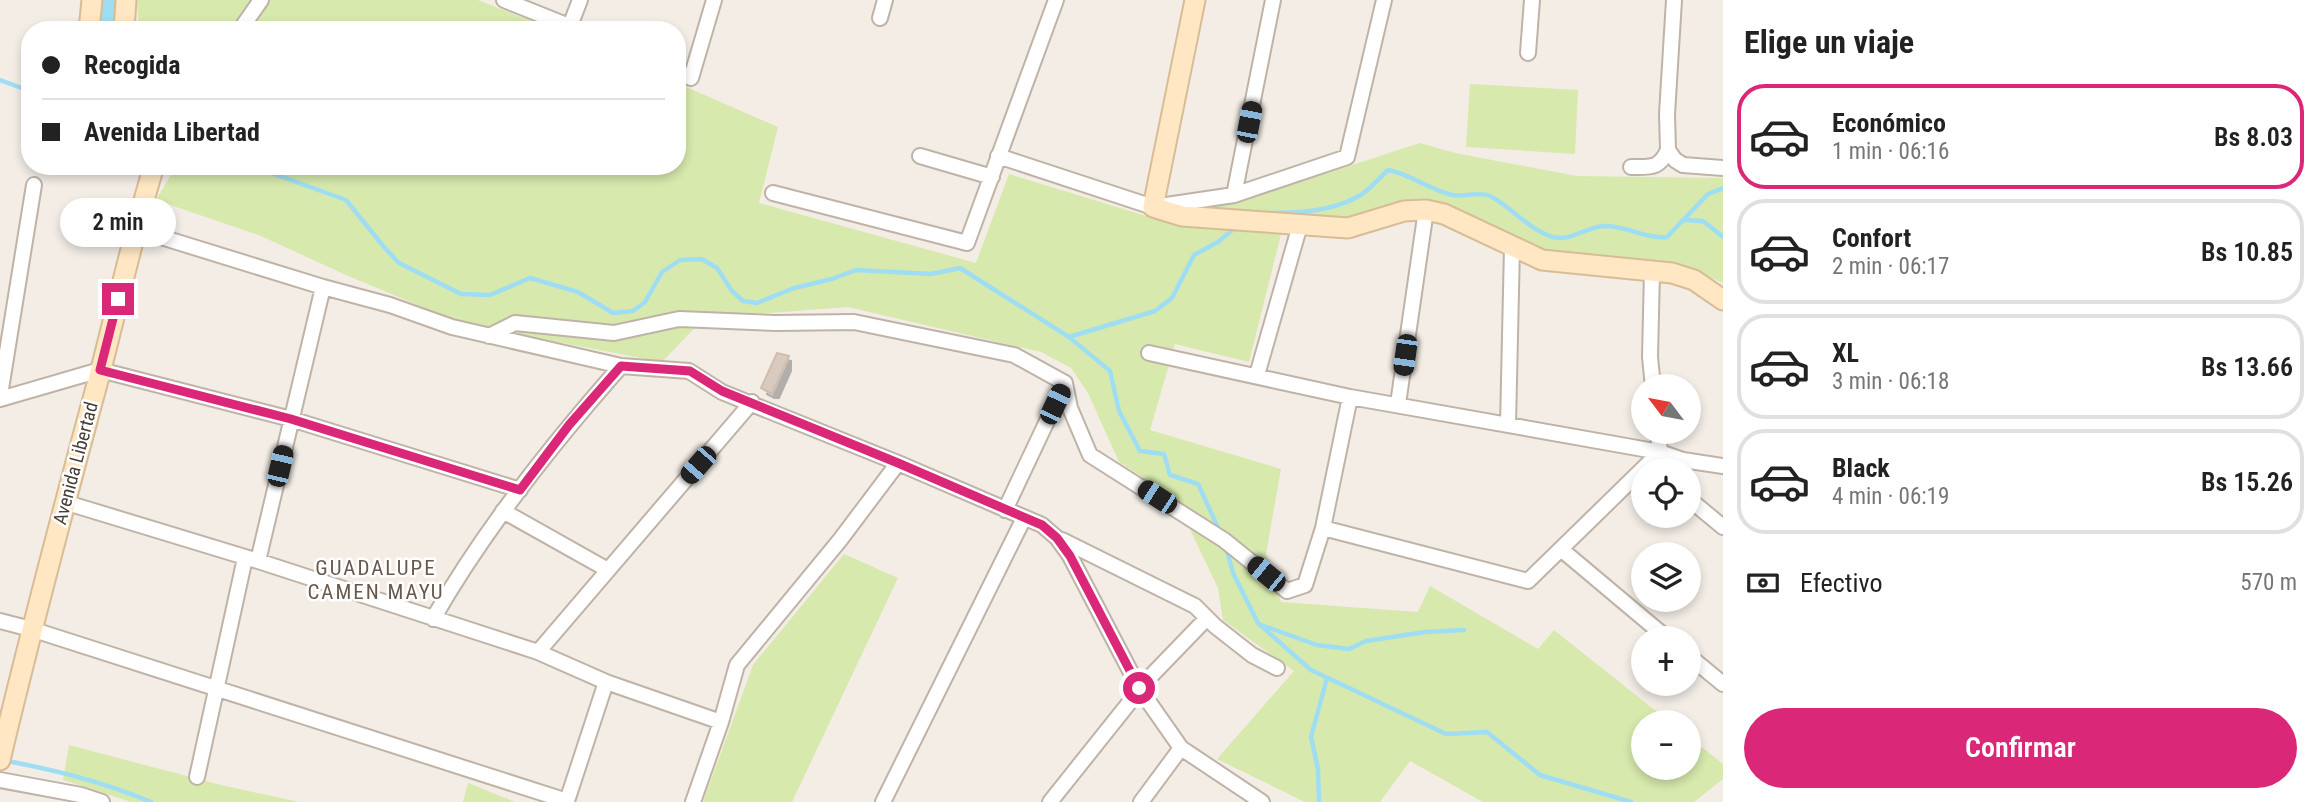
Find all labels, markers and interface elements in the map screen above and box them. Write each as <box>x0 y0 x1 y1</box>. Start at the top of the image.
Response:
text: Elige un viaje <box>1744 23 1914 61</box>
text: Recogida <box>84 50 181 80</box>
car <box>1235 99 1264 145</box>
icon: car <box>1748 105 1811 168</box>
text: Económico <box>1832 108 1946 138</box>
text: Avenida Libertad <box>84 117 260 147</box>
text: Bs 8.03 <box>2214 122 2293 152</box>
text: 1 min · 06:16 <box>1832 138 1949 165</box>
callout: 2 min <box>60 198 176 246</box>
text: 2 min <box>93 209 143 236</box>
icon: car <box>1748 220 1811 283</box>
text: Confort <box>1832 223 1911 253</box>
text: Bs 10.85 <box>2201 237 2293 267</box>
text: 2 min · 06:17 <box>1832 253 1949 280</box>
route end <box>102 283 134 315</box>
car <box>1392 333 1419 377</box>
icon: car <box>1748 335 1811 398</box>
text: XL <box>1832 338 1859 368</box>
text: Bs 13.66 <box>2201 352 2293 382</box>
text: 3 min · 06:18 <box>1832 368 1949 395</box>
north arrow <box>1631 374 1701 444</box>
map controls <box>1631 374 1701 780</box>
car <box>1037 381 1074 427</box>
street label: Avenida Libertad <box>48 399 103 527</box>
car <box>677 442 720 488</box>
car <box>266 443 295 489</box>
icon: car <box>1748 450 1811 513</box>
text: Black <box>1832 453 1890 483</box>
button: locate <box>1631 458 1701 528</box>
text: Bs 15.26 <box>2201 467 2293 497</box>
car <box>1134 477 1181 517</box>
text: 4 min · 06:19 <box>1832 483 1949 510</box>
button: layers <box>1631 542 1701 612</box>
car <box>1244 553 1289 595</box>
district label: GUADALUPE CAMEN MAYU <box>307 556 445 604</box>
icon: cash <box>1744 564 1782 602</box>
text: Efectivo <box>1800 568 1882 598</box>
text: 570 m <box>2240 569 2297 596</box>
button: + <box>1631 626 1701 696</box>
route start <box>1123 672 1155 704</box>
button: Confirmar <box>1744 708 2297 788</box>
button: − <box>1631 710 1701 780</box>

